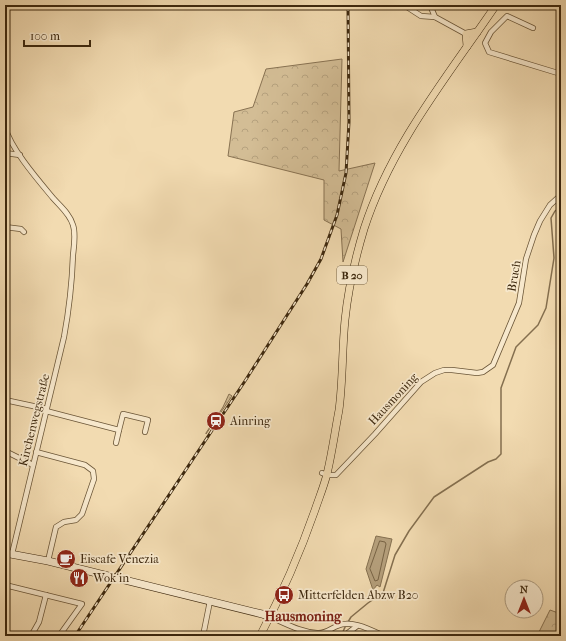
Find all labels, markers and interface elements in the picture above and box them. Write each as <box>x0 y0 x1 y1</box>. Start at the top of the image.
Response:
scale bar <box>24 22 90 48</box>
text: 100 m <box>30 29 60 43</box>
street label: Bruch <box>504 259 524 293</box>
road number: B 20 <box>337 266 367 284</box>
street label: Hausmoning <box>365 370 421 428</box>
street label: Kirchenwegstraße <box>16 372 52 468</box>
station icon: Ainring <box>205 410 227 432</box>
place label: Ainring <box>229 414 271 428</box>
cafe icon: Eiscafe Venezia <box>55 548 77 570</box>
place label: Eiscafe Venezia <box>80 552 159 566</box>
restaurant icon: Wok in <box>68 567 90 589</box>
place label: Wok in <box>92 571 129 585</box>
north arrow <box>504 579 544 619</box>
text: N <box>520 583 529 596</box>
bus stop icon: Mitterfelden Abzw B20 <box>273 584 295 606</box>
place label: Mitterfelden Abzw B20 <box>298 588 418 602</box>
district label: Hausmoning <box>264 608 342 625</box>

